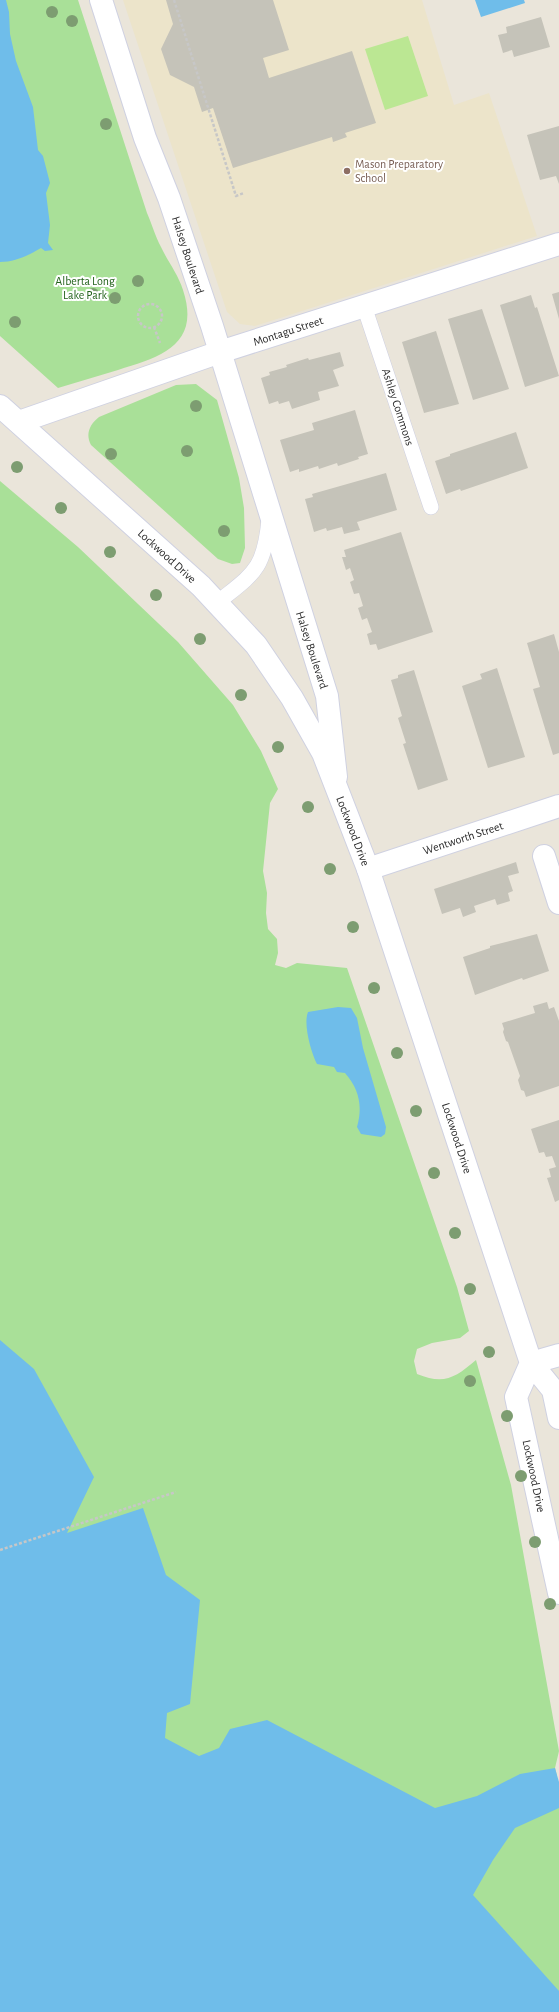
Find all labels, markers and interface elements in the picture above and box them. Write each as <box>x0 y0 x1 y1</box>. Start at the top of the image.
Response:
place label: Mason Preparatory School <box>355 158 443 184</box>
marker: Mason Preparatory School <box>342 166 352 176</box>
street label: Halsey Boulevard <box>169 215 206 296</box>
park label: Alberta Long Lake Park <box>55 275 115 301</box>
street label: Montagu Street <box>252 314 325 348</box>
street label: Ashley Commons <box>379 367 416 447</box>
street label: Lockwood Drive <box>136 527 198 585</box>
street label: Halsey Boulevard <box>293 610 330 691</box>
street label: Lockwood Drive <box>334 794 372 868</box>
street label: Wentworth Street <box>421 819 505 857</box>
street label: Lockwood Drive <box>440 1101 474 1175</box>
street label: Lockwood Drive <box>520 1439 548 1513</box>

